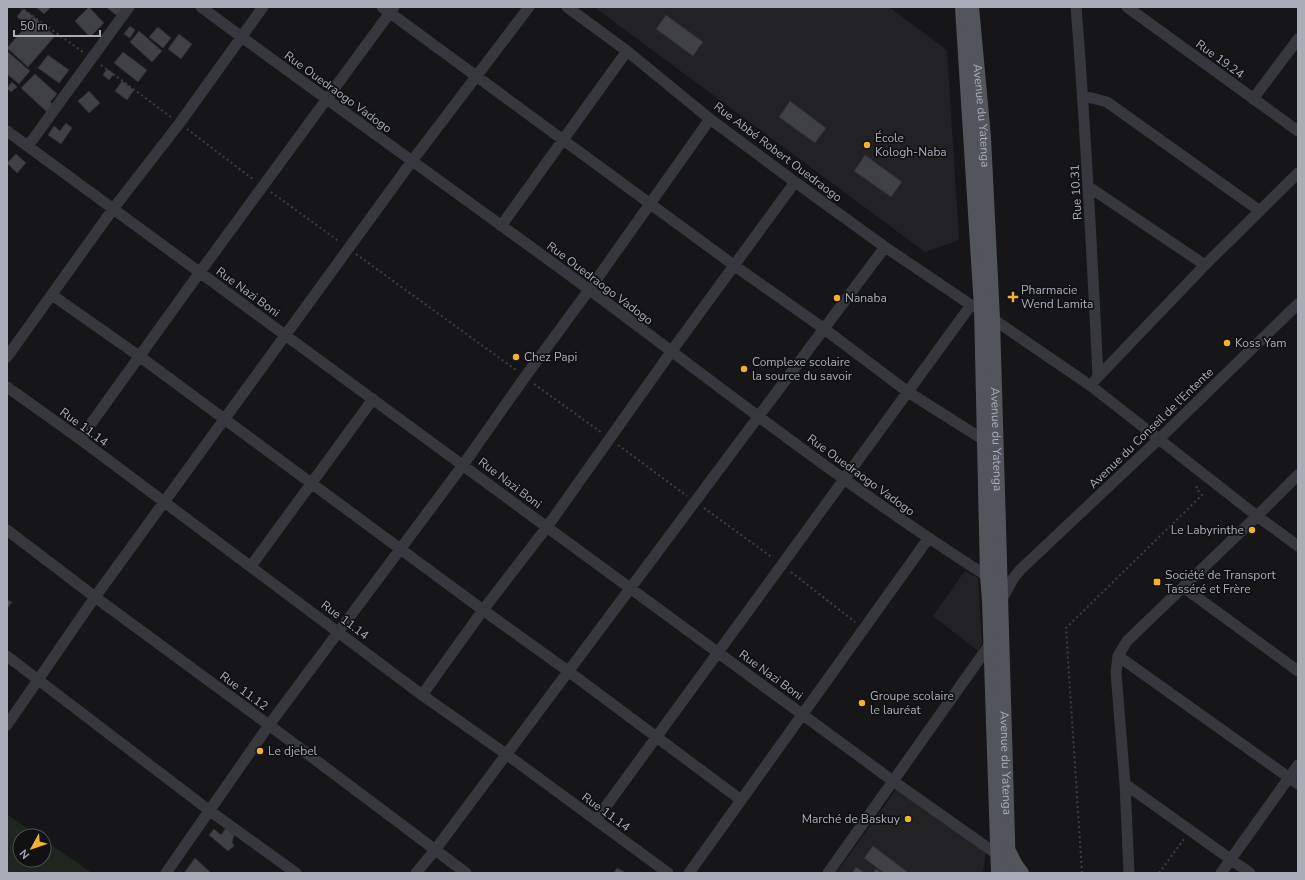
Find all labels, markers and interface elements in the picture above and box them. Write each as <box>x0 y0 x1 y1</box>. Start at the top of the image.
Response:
scale bar <box>14 12 100 38</box>
text: 50 m <box>20 18 48 34</box>
street label: Rue 19.24 <box>1193 36 1247 82</box>
street label: Rue Ouedraogo Vadogo <box>281 48 395 137</box>
street label: Avenue du Yatenga <box>969 63 993 168</box>
street label: Rue Abbé Robert Ouedraogo <box>711 98 846 206</box>
place label: École Kologh-Naba <box>875 130 947 160</box>
marker: École Kologh-Naba <box>862 140 872 150</box>
street label: Rue 10.31 <box>1067 164 1085 220</box>
street label: Rue Ouedraogo Vadogo <box>544 238 657 328</box>
street label: Rue Nazi Boni <box>213 263 283 321</box>
place label: Pharmacie Wend Lamita <box>1021 282 1093 312</box>
place label: Nanaba <box>845 290 887 306</box>
marker: Pharmacie Wend Lamita <box>1008 292 1018 302</box>
marker: Nanaba <box>832 293 842 303</box>
place label: Koss Yam <box>1235 335 1287 351</box>
marker: Koss Yam <box>1222 338 1232 348</box>
place label: Chez Papi <box>524 349 577 365</box>
marker: Chez Papi <box>511 352 521 362</box>
place label: Complexe scolaire la source du savoir <box>752 354 853 384</box>
marker: Complexe scolaire la source du savoir <box>739 364 749 374</box>
street label: Avenue du Conseil de l'Entente <box>1085 364 1217 492</box>
street label: Avenue du Yatenga <box>987 387 1006 491</box>
street label: Rue 11.14 <box>57 404 111 450</box>
street label: Rue Ouedraogo Vadogo <box>804 431 918 520</box>
street label: Rue Nazi Boni <box>475 454 545 512</box>
place label: Le Labyrinthe <box>1171 522 1244 538</box>
marker: Le Labyrinthe <box>1247 525 1257 535</box>
place label: Société de Transport Tasséré et Frère <box>1165 567 1277 597</box>
marker: Société de Transport Tasséré et Frère <box>1152 577 1162 587</box>
street label: Rue 11.14 <box>318 597 372 643</box>
street label: Rue Nazi Boni <box>736 646 806 704</box>
street label: Rue 11.12 <box>217 668 271 714</box>
place label: Groupe scolaire le lauréat <box>870 688 954 718</box>
marker: Groupe scolaire le lauréat <box>857 698 867 708</box>
street label: Avenue du Yatenga <box>996 711 1015 815</box>
place label: Le djebel <box>268 743 318 759</box>
marker: Le djebel <box>255 746 265 756</box>
street label: Rue 11.14 <box>579 789 633 835</box>
place label: Marché de Baskuy <box>802 811 901 827</box>
marker: Marché de Baskuy <box>903 814 913 824</box>
north arrow <box>12 828 52 868</box>
text: N <box>16 846 33 862</box>

